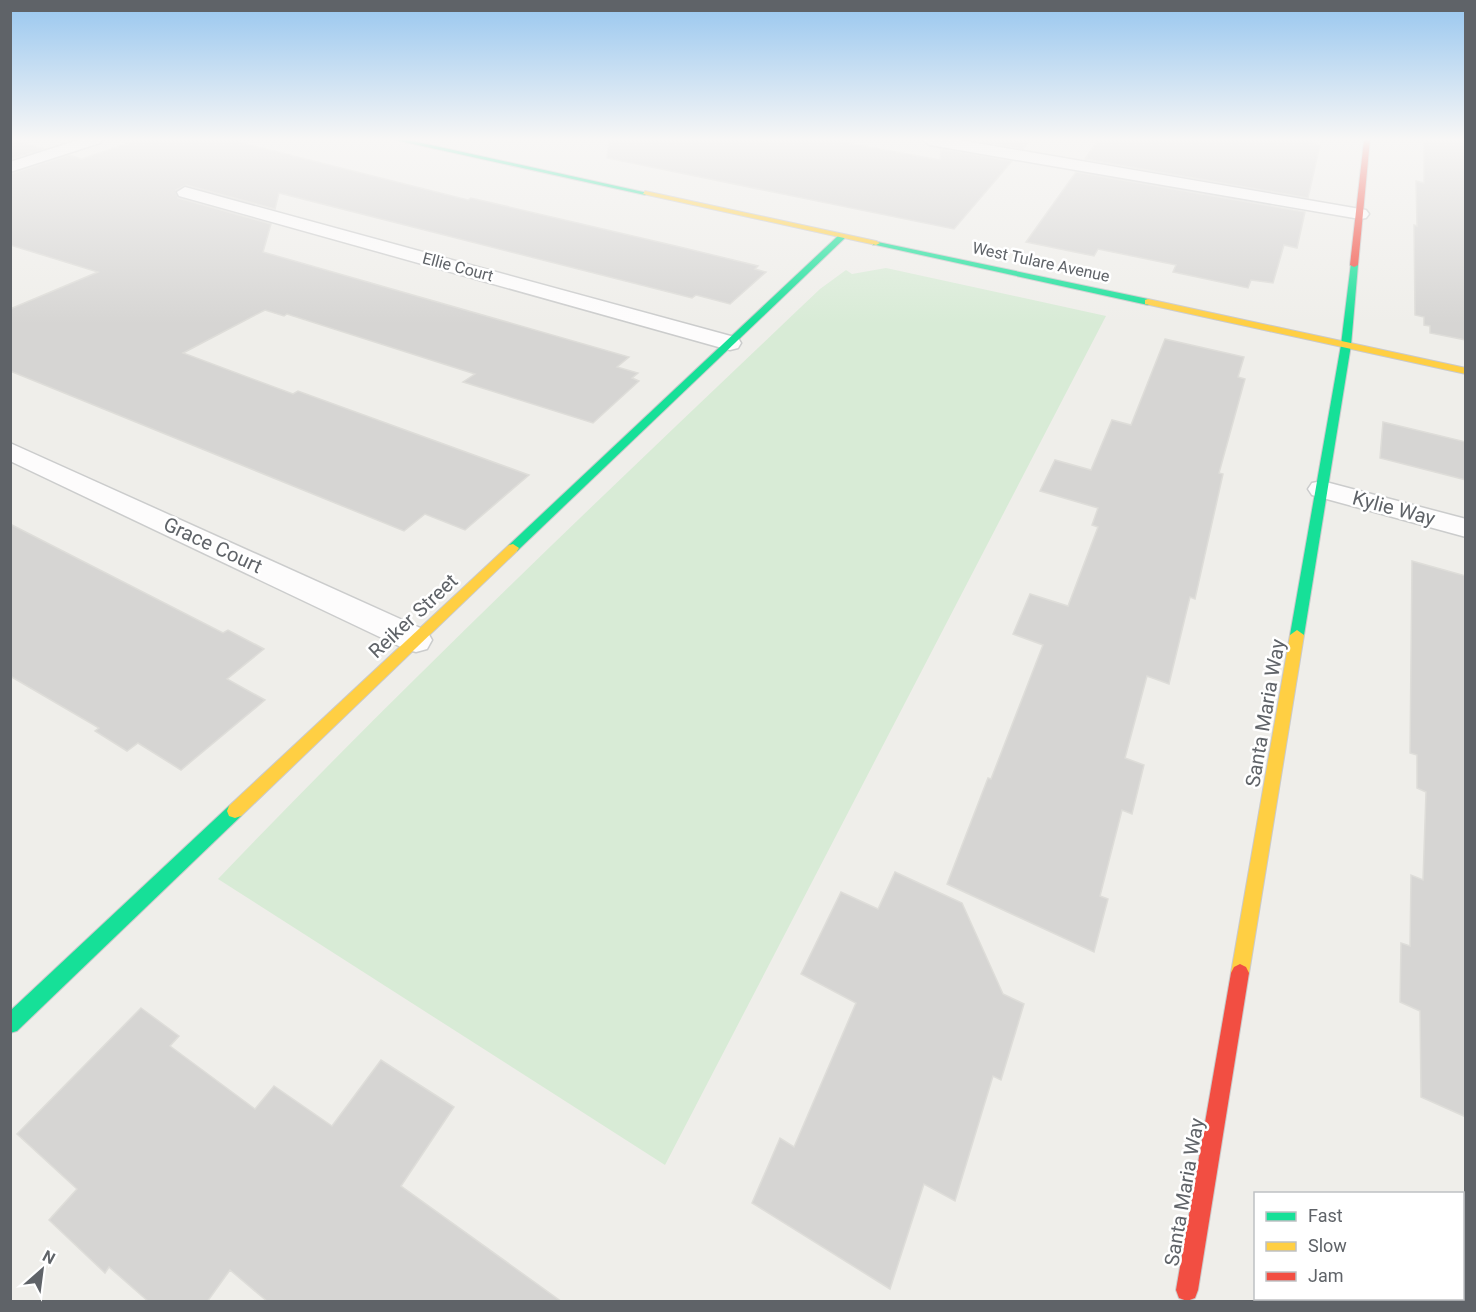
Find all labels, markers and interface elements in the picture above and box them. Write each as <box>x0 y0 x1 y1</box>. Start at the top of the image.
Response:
street label: West Tulare Avenue <box>971 238 1111 286</box>
street label: Ellie Court <box>420 248 496 286</box>
street label: Kylie Way <box>1350 485 1438 531</box>
street label: Grace Court <box>160 512 266 578</box>
street label: Reiker Street <box>364 569 462 663</box>
street label: Santa Maria Way <box>1240 637 1290 789</box>
street label: Santa Maria Way <box>1159 1116 1209 1268</box>
legend <box>1254 1192 1464 1300</box>
text: Fast <box>1308 1205 1343 1226</box>
text: Slow <box>1308 1235 1347 1256</box>
north arrow <box>12 1240 72 1300</box>
text: N <box>39 1246 58 1268</box>
text: Jam <box>1308 1265 1344 1286</box>

